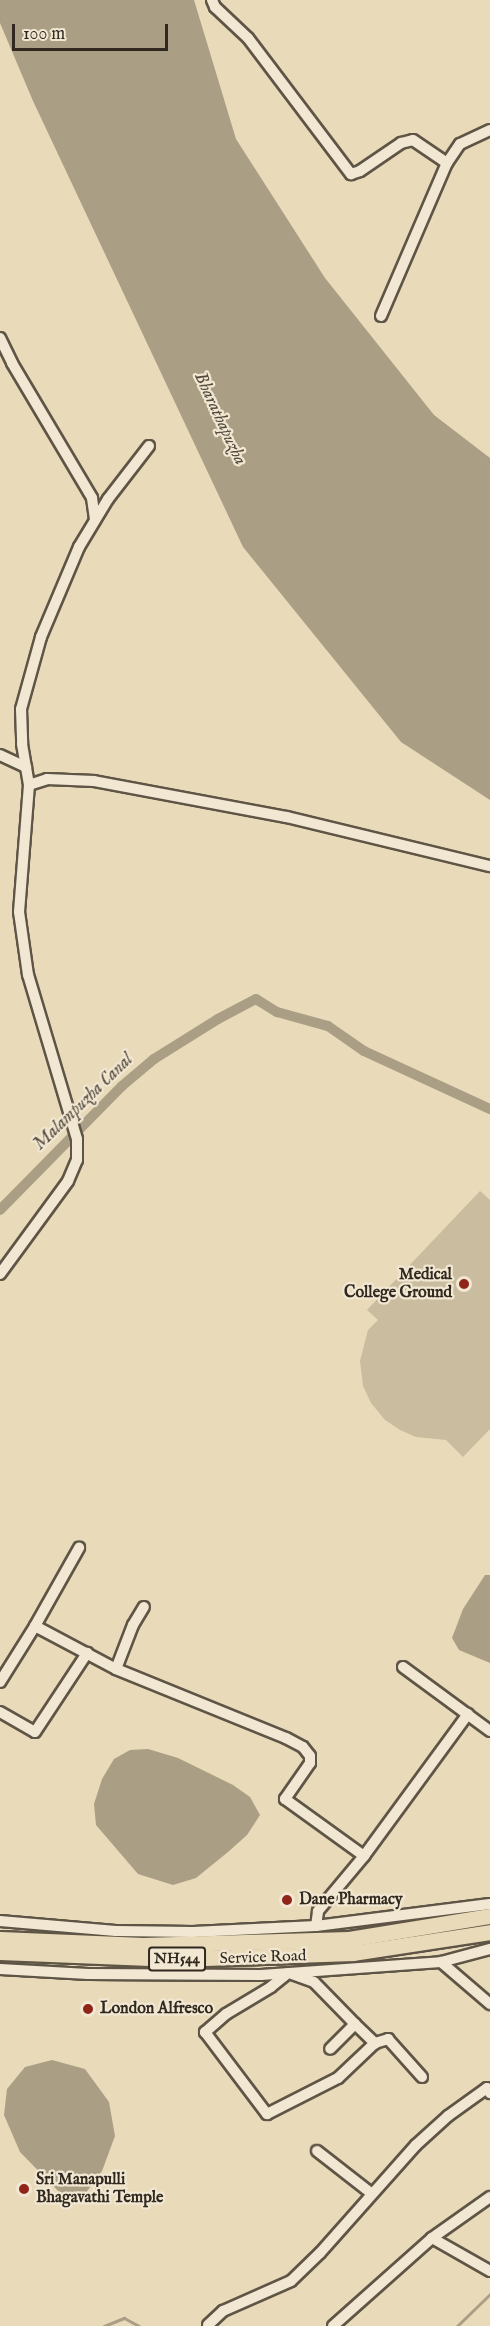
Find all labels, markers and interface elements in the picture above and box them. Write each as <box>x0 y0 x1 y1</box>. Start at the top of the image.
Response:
scale bar <box>15 12 171 50</box>
text: 100 m <box>23 23 65 46</box>
water label: Bharathapuzha <box>188 369 250 469</box>
water label: Malampuzha Canal <box>30 1050 138 1156</box>
place label: Medical College Ground <box>344 1265 452 1303</box>
marker: Medical College Ground <box>457 1277 471 1291</box>
place label: Dane Pharmacy <box>299 1890 403 1910</box>
marker: Dane Pharmacy <box>280 1893 294 1907</box>
road number: NH544 <box>147 1947 207 1971</box>
street label: Service Road <box>219 1947 307 1969</box>
place label: London Alfresco <box>100 1999 213 2019</box>
marker: London Alfresco <box>81 2002 95 2016</box>
place label: Sri Manapulli Bhagavathi Temple <box>36 2170 163 2208</box>
marker: Sri Manapulli Bhagavathi Temple <box>17 2182 31 2196</box>

